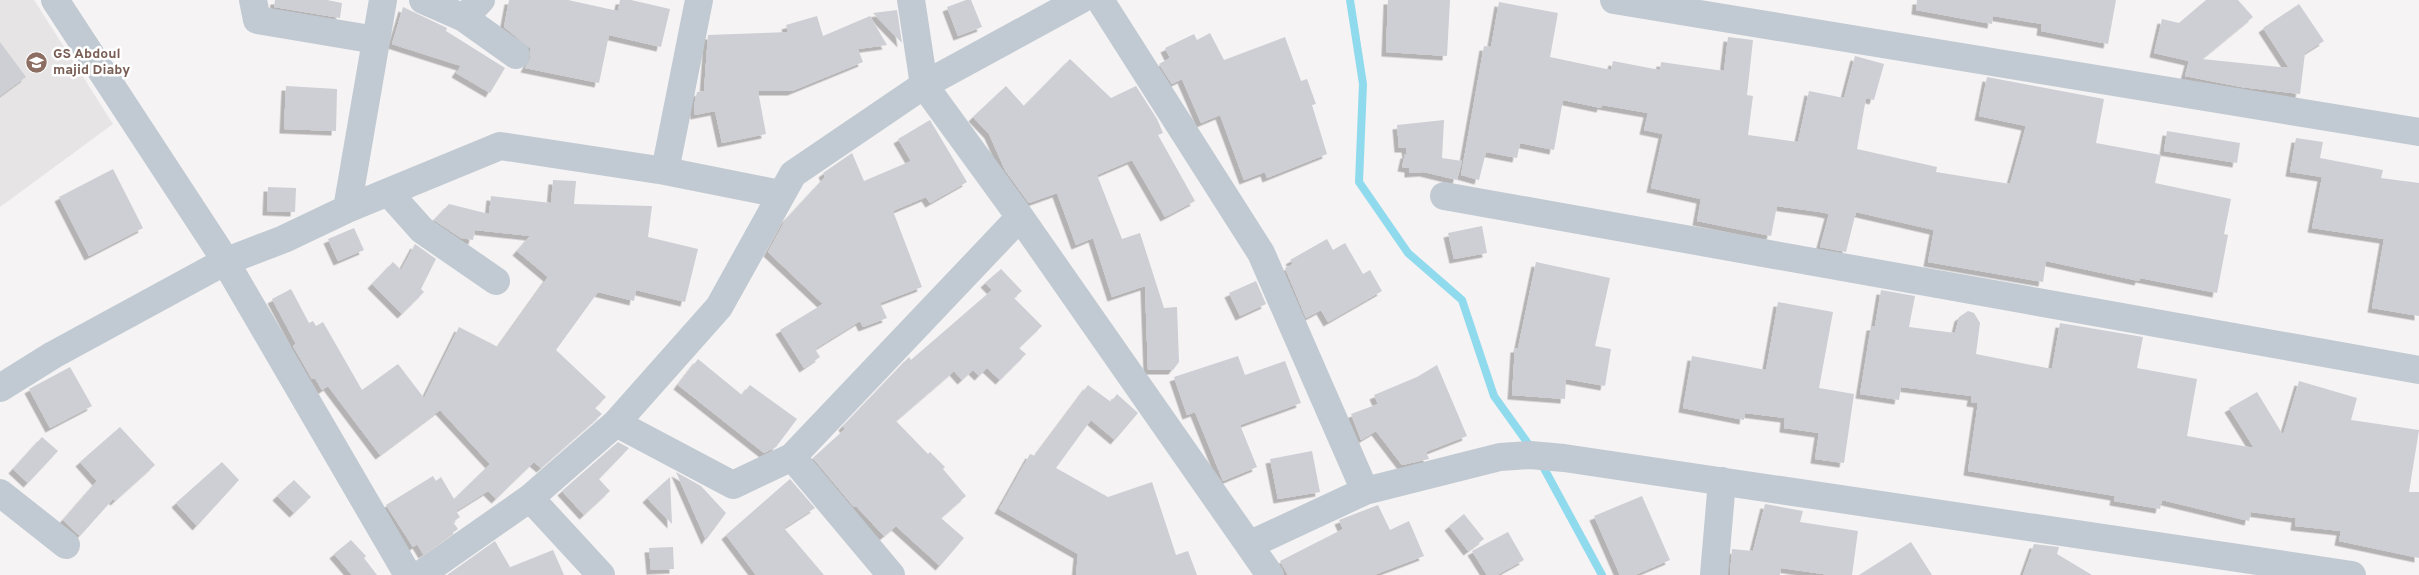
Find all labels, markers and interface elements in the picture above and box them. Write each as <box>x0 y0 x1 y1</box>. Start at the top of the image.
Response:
place label: GS Abdoul majid Diaby <box>53 46 130 79</box>
school or university icon: GS Abdoul majid Diaby <box>25 50 49 74</box>

